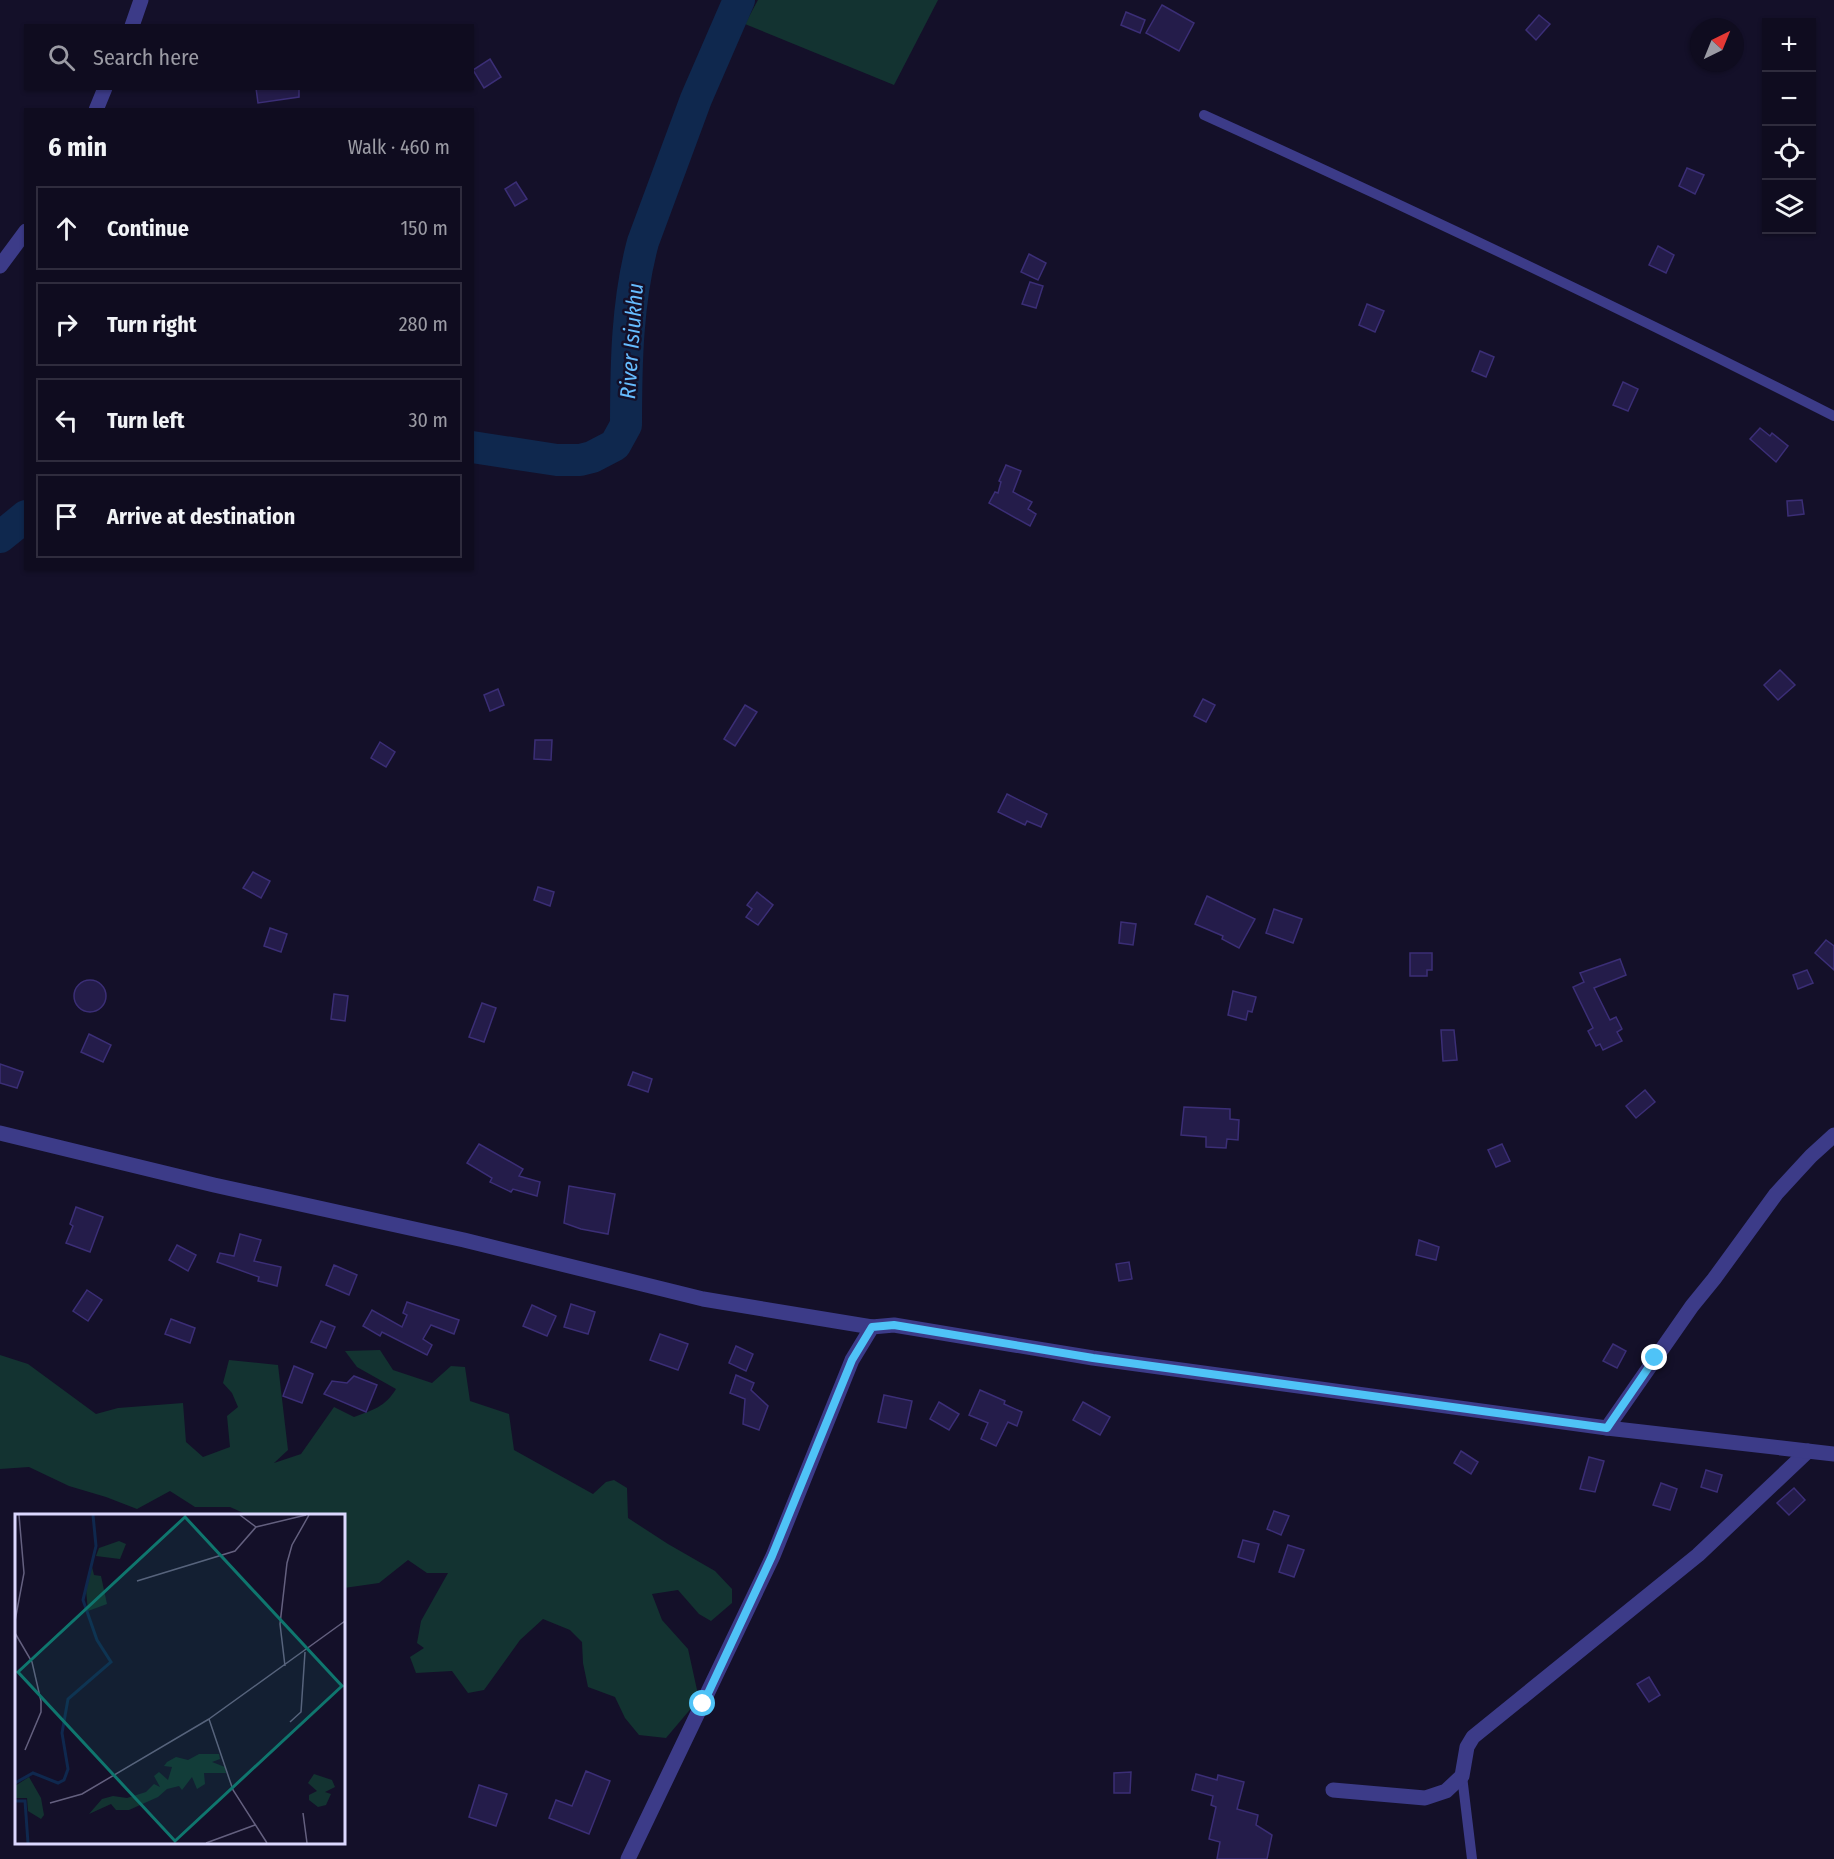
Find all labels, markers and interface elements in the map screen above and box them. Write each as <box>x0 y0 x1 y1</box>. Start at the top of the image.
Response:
north arrow <box>1690 18 1744 72</box>
map controls <box>1762 18 1816 234</box>
button: + <box>1762 18 1816 72</box>
search box <box>24 24 474 90</box>
icon: search <box>45 41 78 74</box>
text: Search here <box>93 44 199 71</box>
button: − <box>1762 72 1816 126</box>
button: locate <box>1762 126 1816 180</box>
text: 6 min <box>48 132 107 163</box>
text: Walk · 460 m <box>348 135 450 159</box>
button: layers <box>1762 180 1816 234</box>
icon: ahead <box>50 212 83 245</box>
text: Continue <box>107 215 189 242</box>
text: 150 m <box>401 216 448 240</box>
water label: River Isiukhu <box>614 282 649 400</box>
icon: right <box>50 308 83 341</box>
text: Turn right <box>107 311 196 338</box>
text: 280 m <box>399 312 448 336</box>
icon: left <box>50 404 83 437</box>
text: Turn left <box>107 407 185 434</box>
text: 30 m <box>408 408 448 432</box>
icon: arrive <box>50 500 83 533</box>
text: Arrive at destination <box>107 503 295 530</box>
route end <box>1641 1344 1667 1370</box>
inset map <box>15 1514 345 1844</box>
route start <box>689 1690 715 1716</box>

